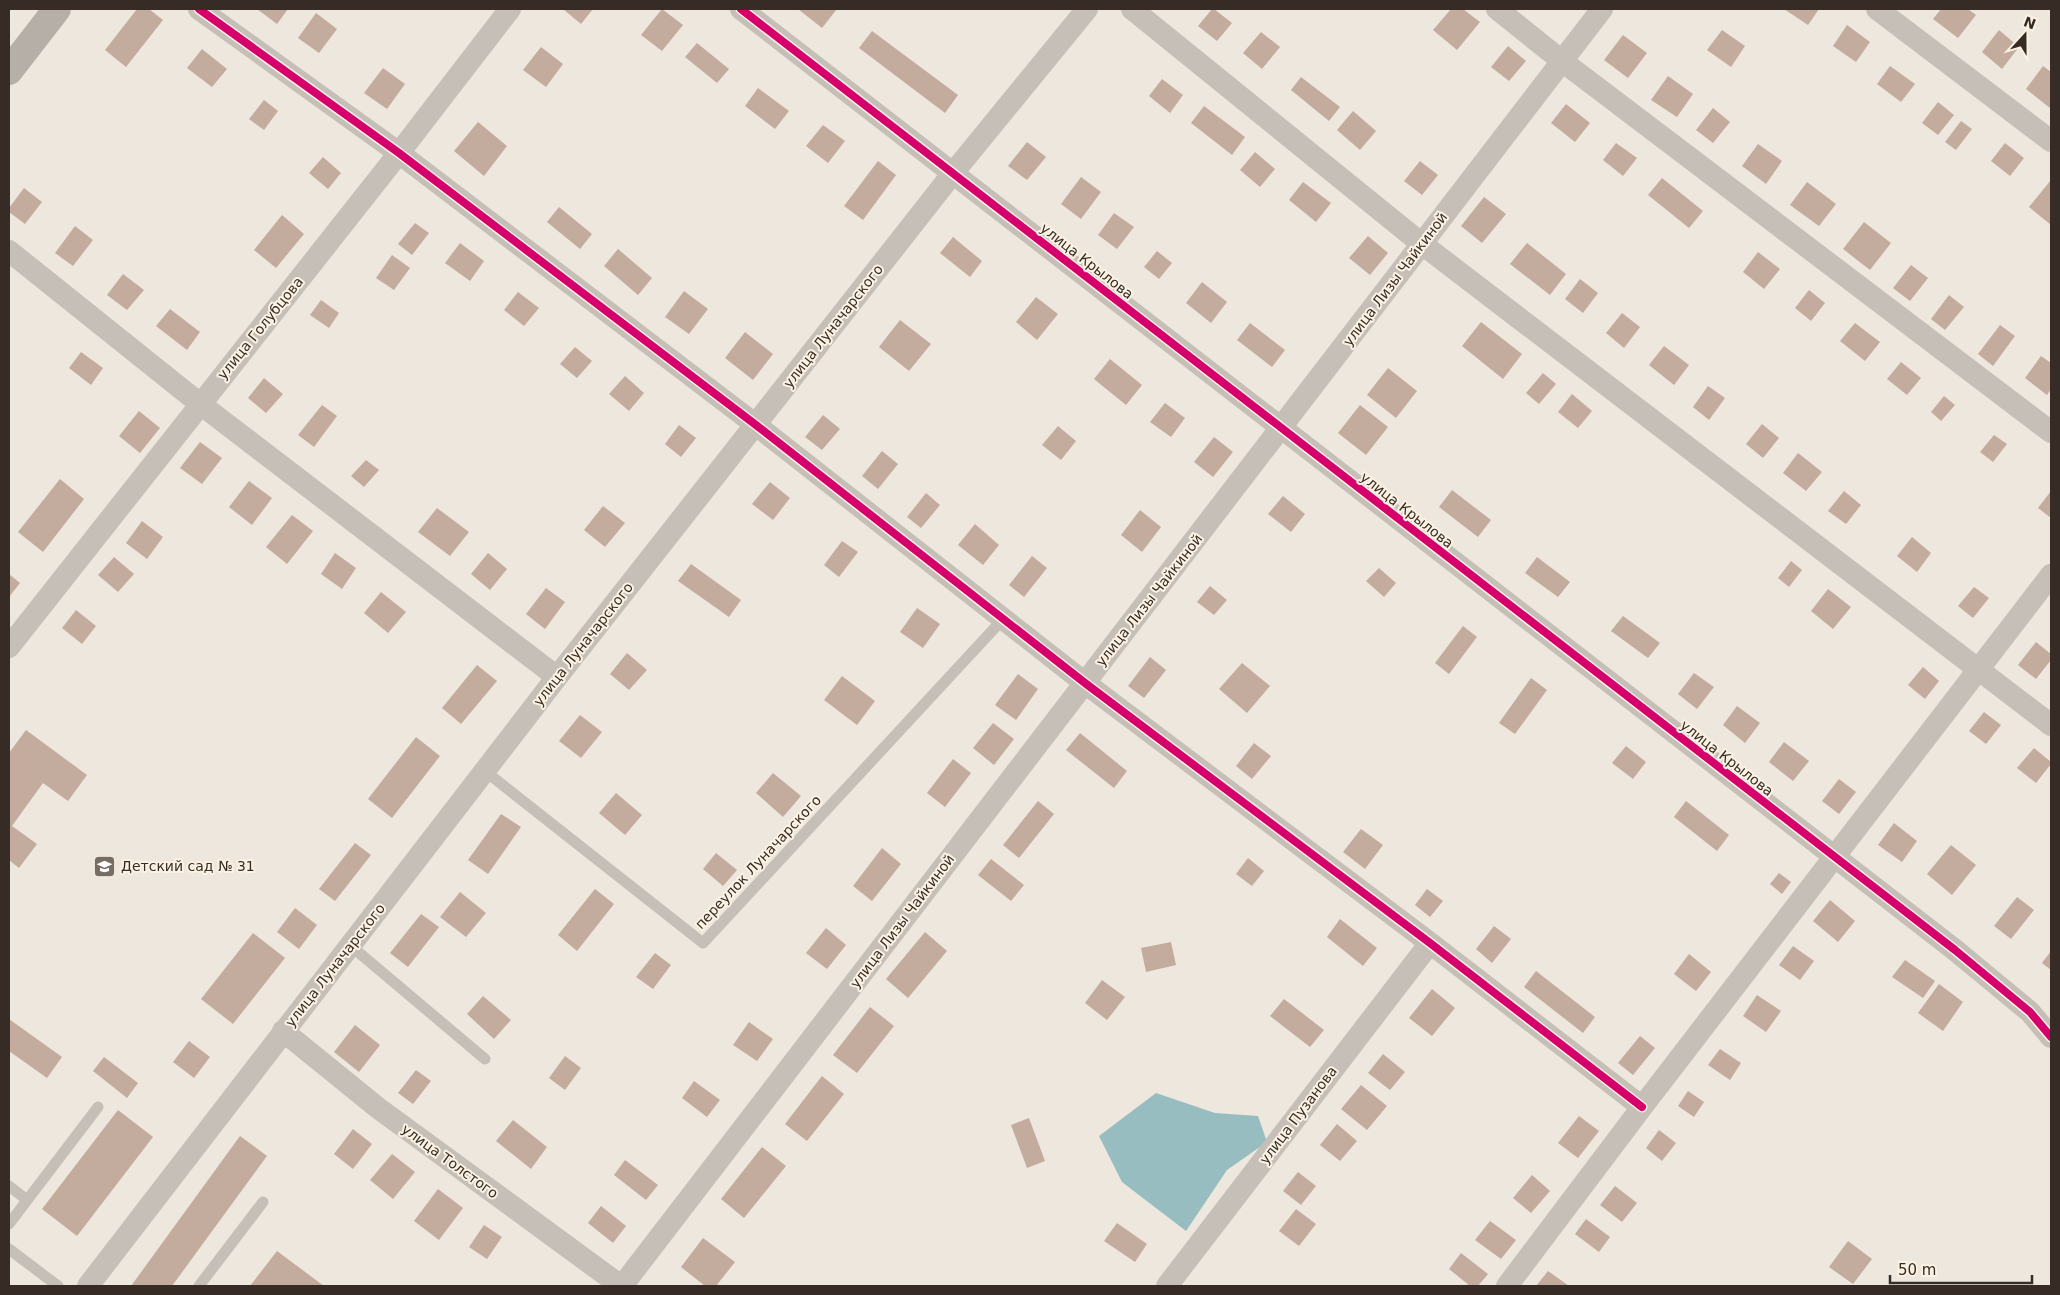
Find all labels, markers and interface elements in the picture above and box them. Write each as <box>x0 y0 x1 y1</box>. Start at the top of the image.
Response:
north arrow <box>2000 10 2050 60</box>
text: N <box>2021 13 2038 32</box>
street label: улица Лизы Чайкиной <box>1340 209 1450 349</box>
street label: улица Крылова <box>1038 220 1136 302</box>
street label: улица Луначарского <box>780 261 886 391</box>
street label: улица Голубцова <box>214 274 306 382</box>
street label: улица Крылова <box>1358 469 1456 551</box>
street label: улица Лизы Чайкиной <box>1092 531 1206 669</box>
street label: улица Луначарского <box>530 579 636 709</box>
street label: улица Крылова <box>1678 717 1776 799</box>
street label: переулок Луначарского <box>692 792 824 932</box>
street label: улица Лизы Чайкиной <box>847 851 957 991</box>
school or university icon: Детский сад № 31 <box>93 854 117 878</box>
place label: Детский сад № 31 <box>121 858 255 874</box>
street label: улица Луначарского <box>282 900 388 1030</box>
street label: улица Пузанова <box>1256 1063 1340 1167</box>
street label: улица Толстого <box>399 1121 501 1201</box>
scale bar <box>1890 1252 2032 1284</box>
text: 50 m <box>1898 1261 1936 1279</box>

